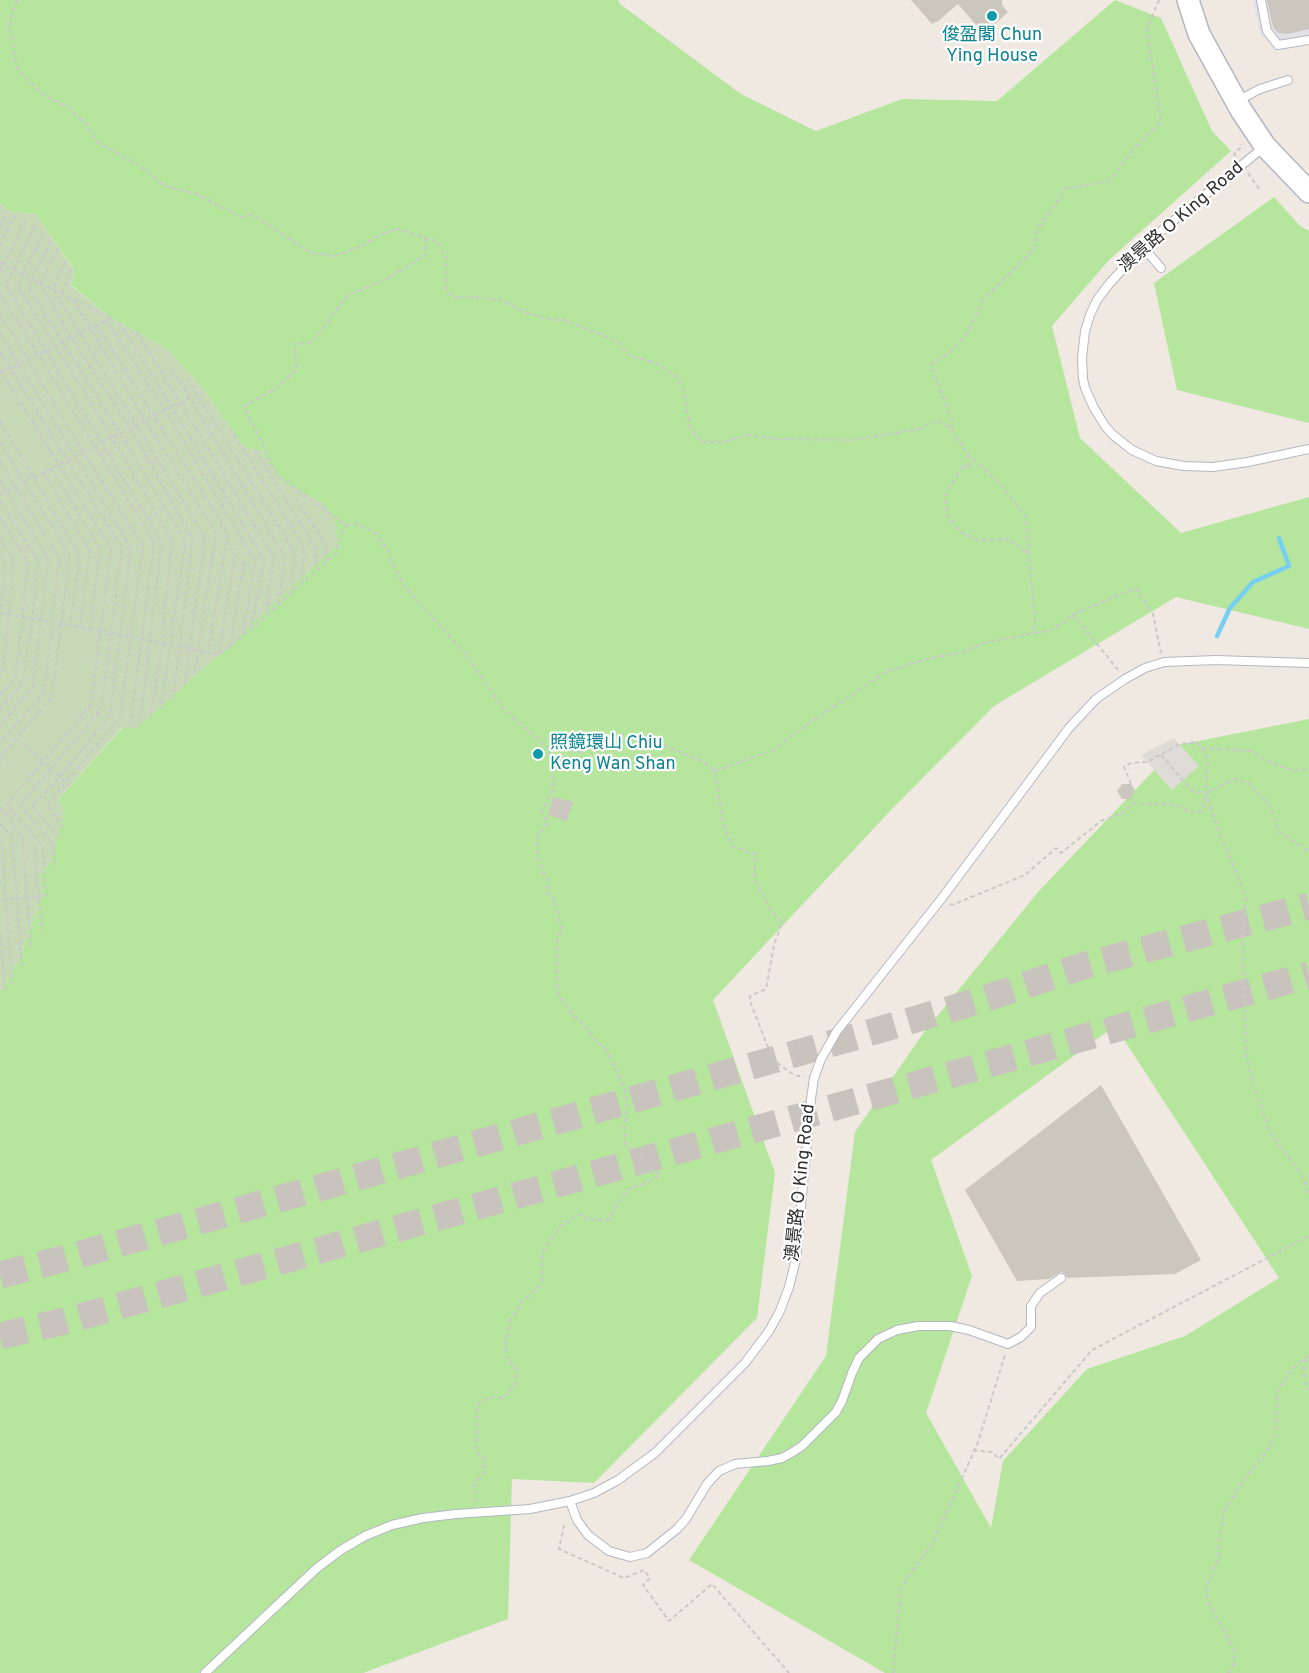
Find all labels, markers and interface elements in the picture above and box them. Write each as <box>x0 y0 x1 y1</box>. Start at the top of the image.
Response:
marker: 俊盈閣 Chun Ying House <box>985 9 999 23</box>
place label: 俊盈閣 Chun Ying House <box>942 25 1042 68</box>
street label: 澳景路 O King Road <box>1115 158 1249 278</box>
place label: 照鏡環山 Chiu Keng Wan Shan <box>550 733 676 776</box>
marker: 照鏡環山 Chiu Keng Wan Shan <box>531 747 545 761</box>
street label: 澳景路 O King Road <box>783 1103 821 1263</box>

